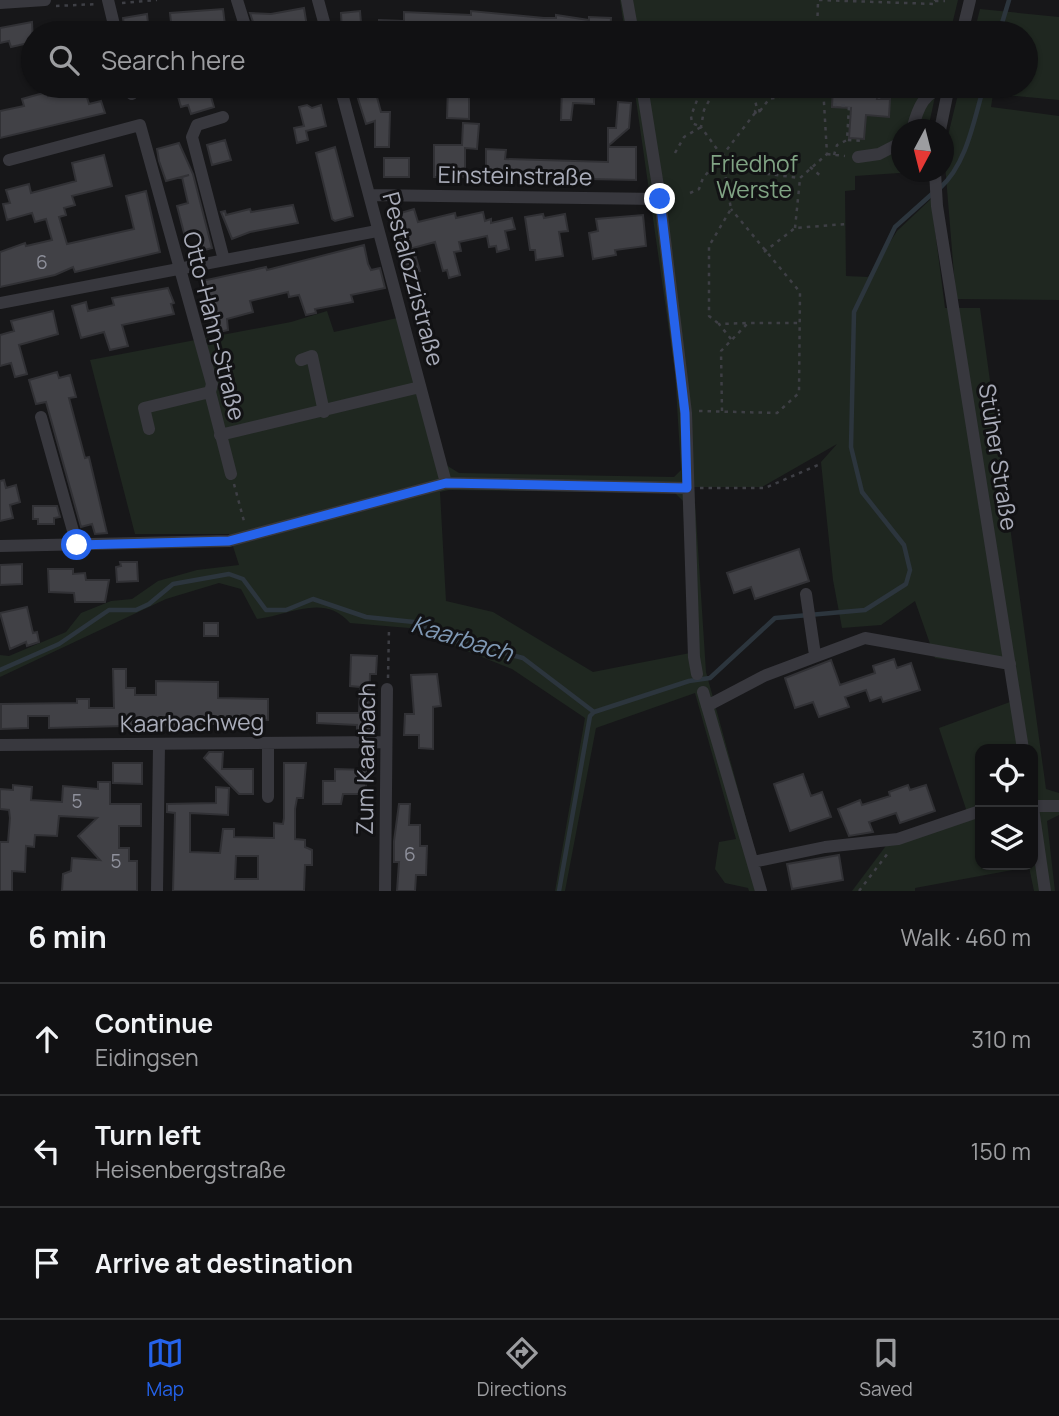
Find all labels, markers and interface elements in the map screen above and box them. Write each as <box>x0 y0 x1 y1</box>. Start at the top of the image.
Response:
search box <box>21 21 1038 98</box>
icon: search <box>45 41 83 79</box>
text: Search here <box>101 42 246 78</box>
north arrow <box>891 119 954 182</box>
park label: Friedhof Werste <box>710 147 798 205</box>
street label: Einsteinstraße <box>437 158 593 192</box>
route end <box>644 183 675 214</box>
street label: Pestalozzistraße <box>375 188 453 369</box>
street label: Otto-Hahn-Straße <box>176 228 254 424</box>
house number: 6 <box>36 249 48 275</box>
street label: Stüher Straße <box>972 381 1026 533</box>
route start <box>61 529 92 560</box>
water label: Kaarbach <box>408 606 518 669</box>
street label: Zum Kaarbach <box>348 683 382 835</box>
street label: Kaarbachweg <box>119 705 265 739</box>
map controls <box>975 744 1038 870</box>
button: locate <box>975 744 1038 807</box>
house number: 5 <box>72 788 83 814</box>
button: layers <box>975 807 1038 870</box>
house number: 6 <box>404 841 416 867</box>
house number: 5 <box>111 848 122 874</box>
text: 6 min <box>28 916 107 957</box>
text: Walk · 460 m <box>901 921 1031 953</box>
text: Continue <box>95 1005 213 1041</box>
icon: ahead <box>28 1020 66 1058</box>
text: 310 m <box>971 1023 1031 1055</box>
text: Eidingsen <box>95 1041 199 1073</box>
text: Turn left <box>95 1117 202 1153</box>
icon: left <box>28 1132 66 1170</box>
text: 150 m <box>971 1135 1031 1167</box>
text: Heisenbergstraße <box>95 1153 286 1185</box>
icon: arrive <box>28 1244 66 1282</box>
text: Arrive at destination <box>95 1245 353 1281</box>
tab: Map <box>146 1334 184 1402</box>
tab: Directions <box>477 1334 567 1402</box>
tab: Saved <box>859 1334 913 1402</box>

